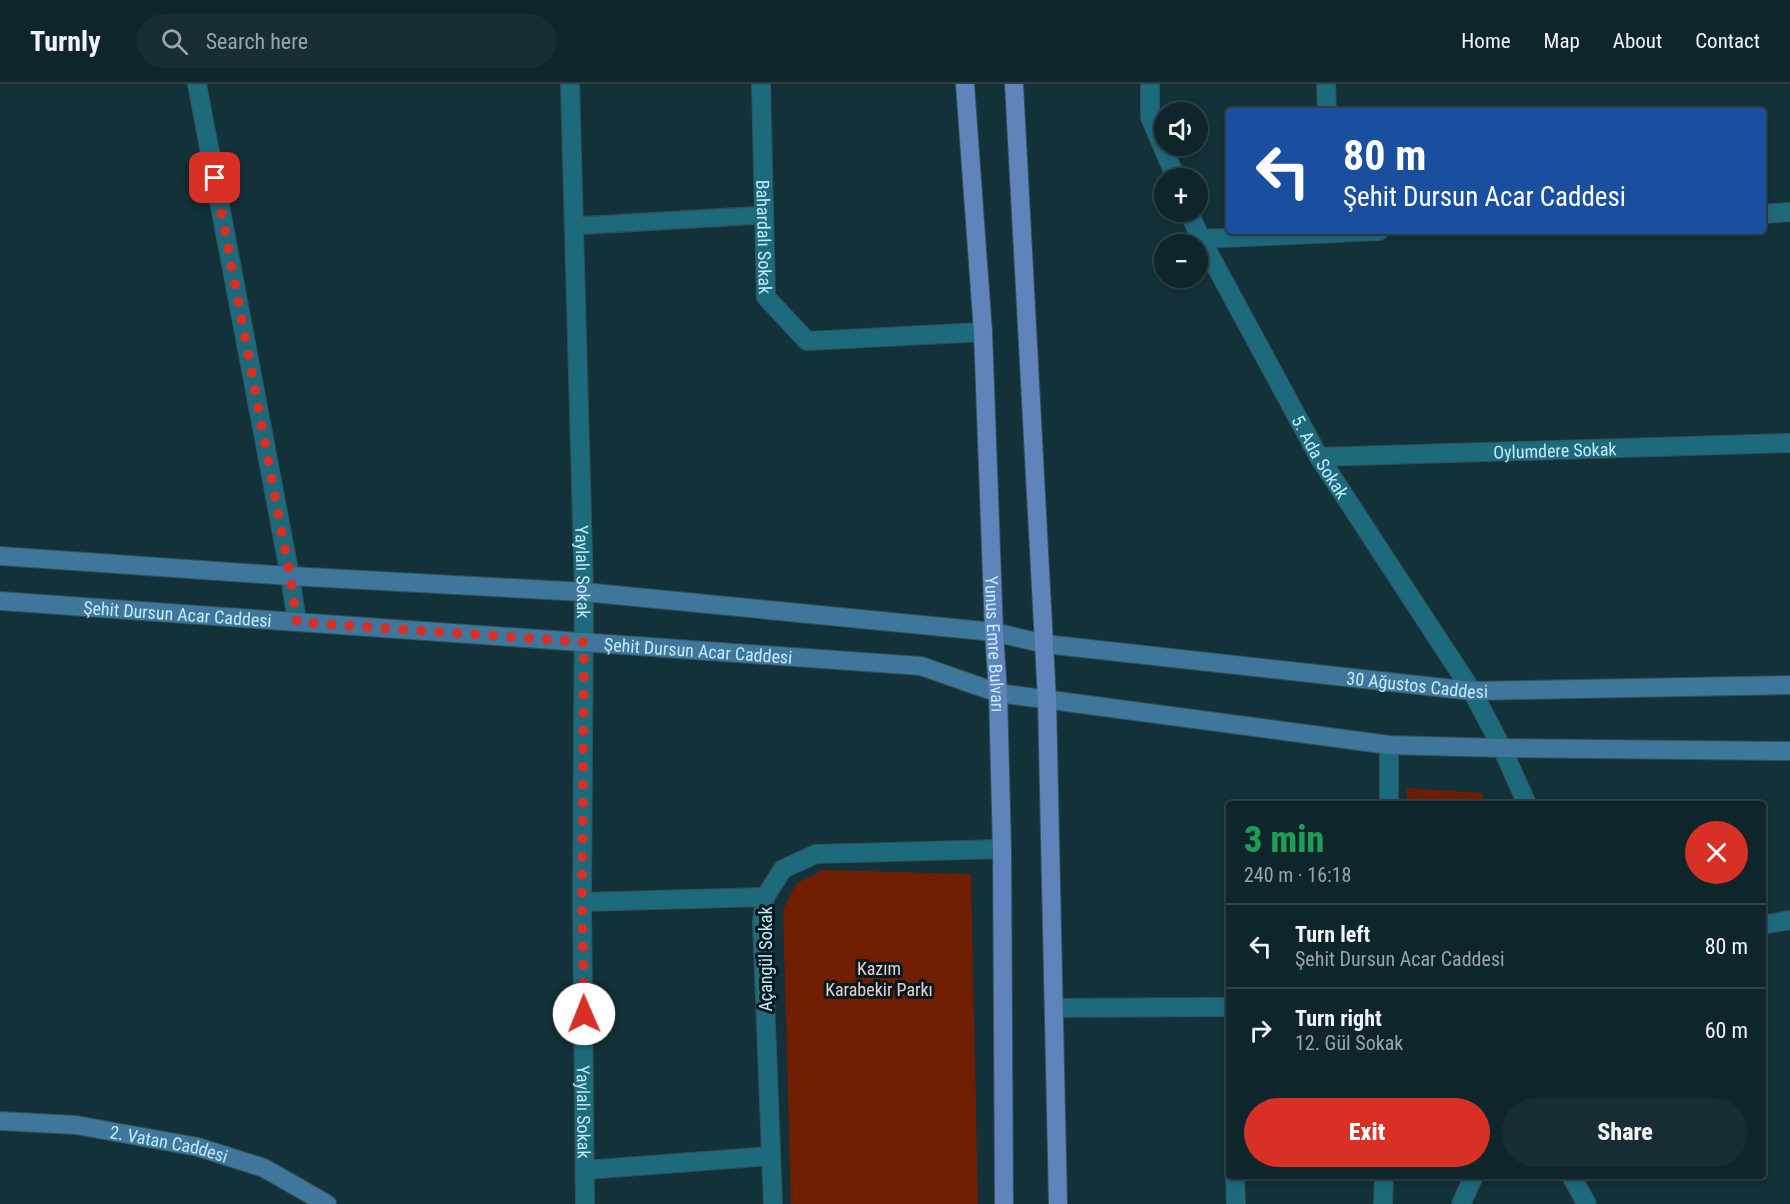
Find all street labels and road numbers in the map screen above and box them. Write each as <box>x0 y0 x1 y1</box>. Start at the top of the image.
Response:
street label: Bahardalı Sokak <box>753 179 776 294</box>
street label: 5. Ada Sokak <box>1288 412 1354 502</box>
street label: Oylumdere Sokak <box>1493 438 1617 462</box>
street label: Yaylalı Sokak <box>572 525 595 619</box>
street label: Yunus Emre Bulvarı <box>981 575 1009 713</box>
street label: Şehit Dursun Acar Caddesi <box>83 596 272 631</box>
street label: Şehit Dursun Acar Caddesi <box>603 633 793 667</box>
street label: 30 Ağustos Caddesi <box>1345 667 1488 702</box>
street label: Açangül Sokak <box>755 906 776 1012</box>
street label: Yaylalı Sokak <box>573 1065 595 1159</box>
street label: 2. Vatan Caddesi <box>108 1121 231 1166</box>

